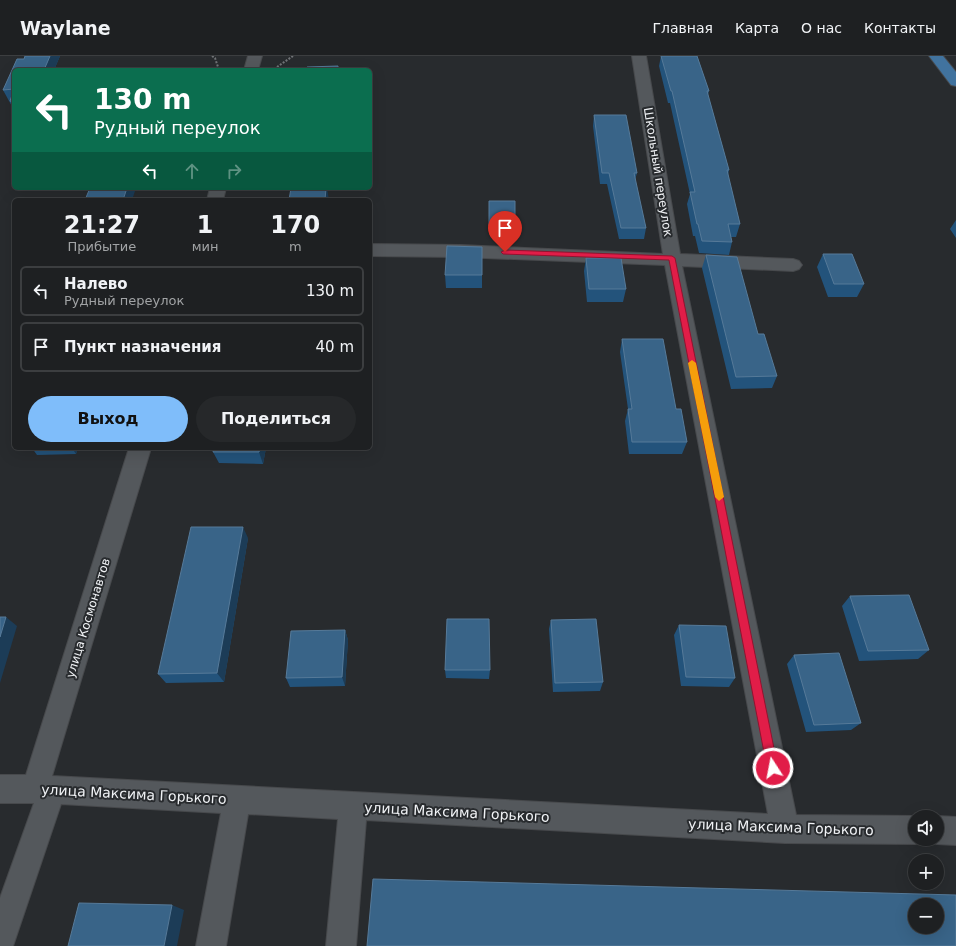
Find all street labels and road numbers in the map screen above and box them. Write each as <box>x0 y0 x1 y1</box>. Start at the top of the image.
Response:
street label: Школьный переулок <box>641 106 675 238</box>
street label: улица Космонавтов <box>63 556 113 680</box>
street label: улица Максима Горького <box>41 781 227 807</box>
street label: улица Максима Горького <box>364 799 550 825</box>
street label: улица Максима Горького <box>688 816 874 838</box>

